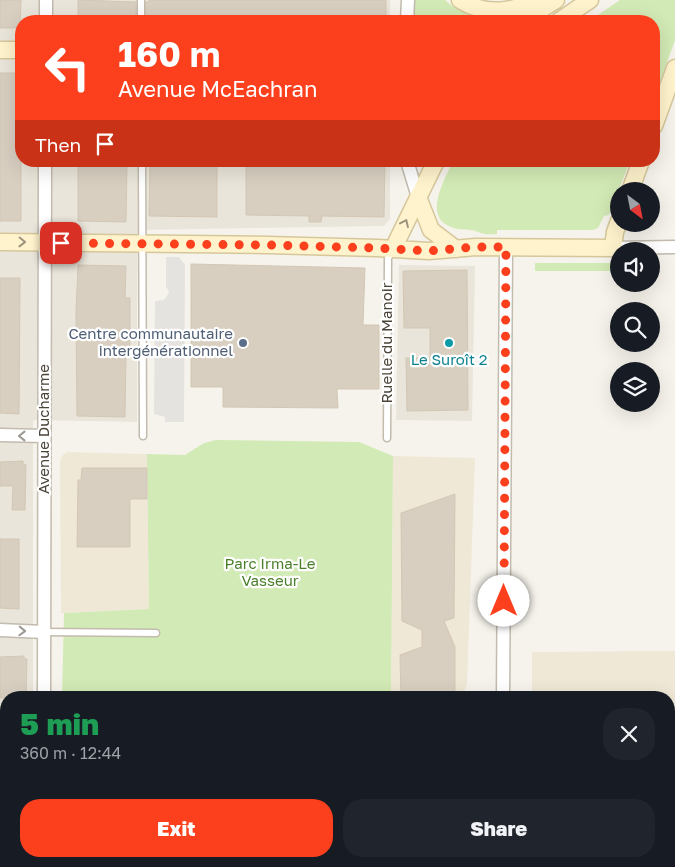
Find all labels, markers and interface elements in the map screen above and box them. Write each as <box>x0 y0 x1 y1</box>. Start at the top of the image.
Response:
text: 160 m <box>118 33 220 75</box>
icon: left <box>35 35 100 100</box>
text: Avenue McEachran <box>118 75 318 102</box>
icon: arrive <box>91 130 119 158</box>
text: Then <box>35 133 81 156</box>
north arrow <box>610 182 660 232</box>
map controls <box>610 182 660 412</box>
one-way arrow <box>399 219 409 228</box>
pin <box>40 222 82 264</box>
icon: arrive <box>47 229 75 257</box>
one-way arrow <box>19 237 27 247</box>
button: sound <box>610 242 660 292</box>
street label: Ruelle du Manoir <box>377 282 395 404</box>
button: search <box>610 302 660 352</box>
place label: Centre communautaire intergénérationnel <box>68 324 233 359</box>
marker: Centre communautaire intergénérationnel <box>237 337 249 349</box>
marker: Le Suroît 2 <box>443 337 455 349</box>
place label: Le Suroît 2 <box>411 350 487 368</box>
button: layers <box>610 362 660 412</box>
street label: Avenue Ducharme <box>34 364 52 494</box>
one-way arrow <box>18 431 26 441</box>
park label: Parc Irma-Le Vasseur <box>225 554 316 589</box>
position arrow <box>477 574 529 626</box>
one-way arrow <box>18 626 26 636</box>
text: 5 min <box>20 706 99 742</box>
button: close <box>603 708 655 760</box>
text: 360 m · 12:44 <box>20 743 121 763</box>
button: Exit <box>20 799 333 857</box>
button: Share <box>343 799 655 857</box>

